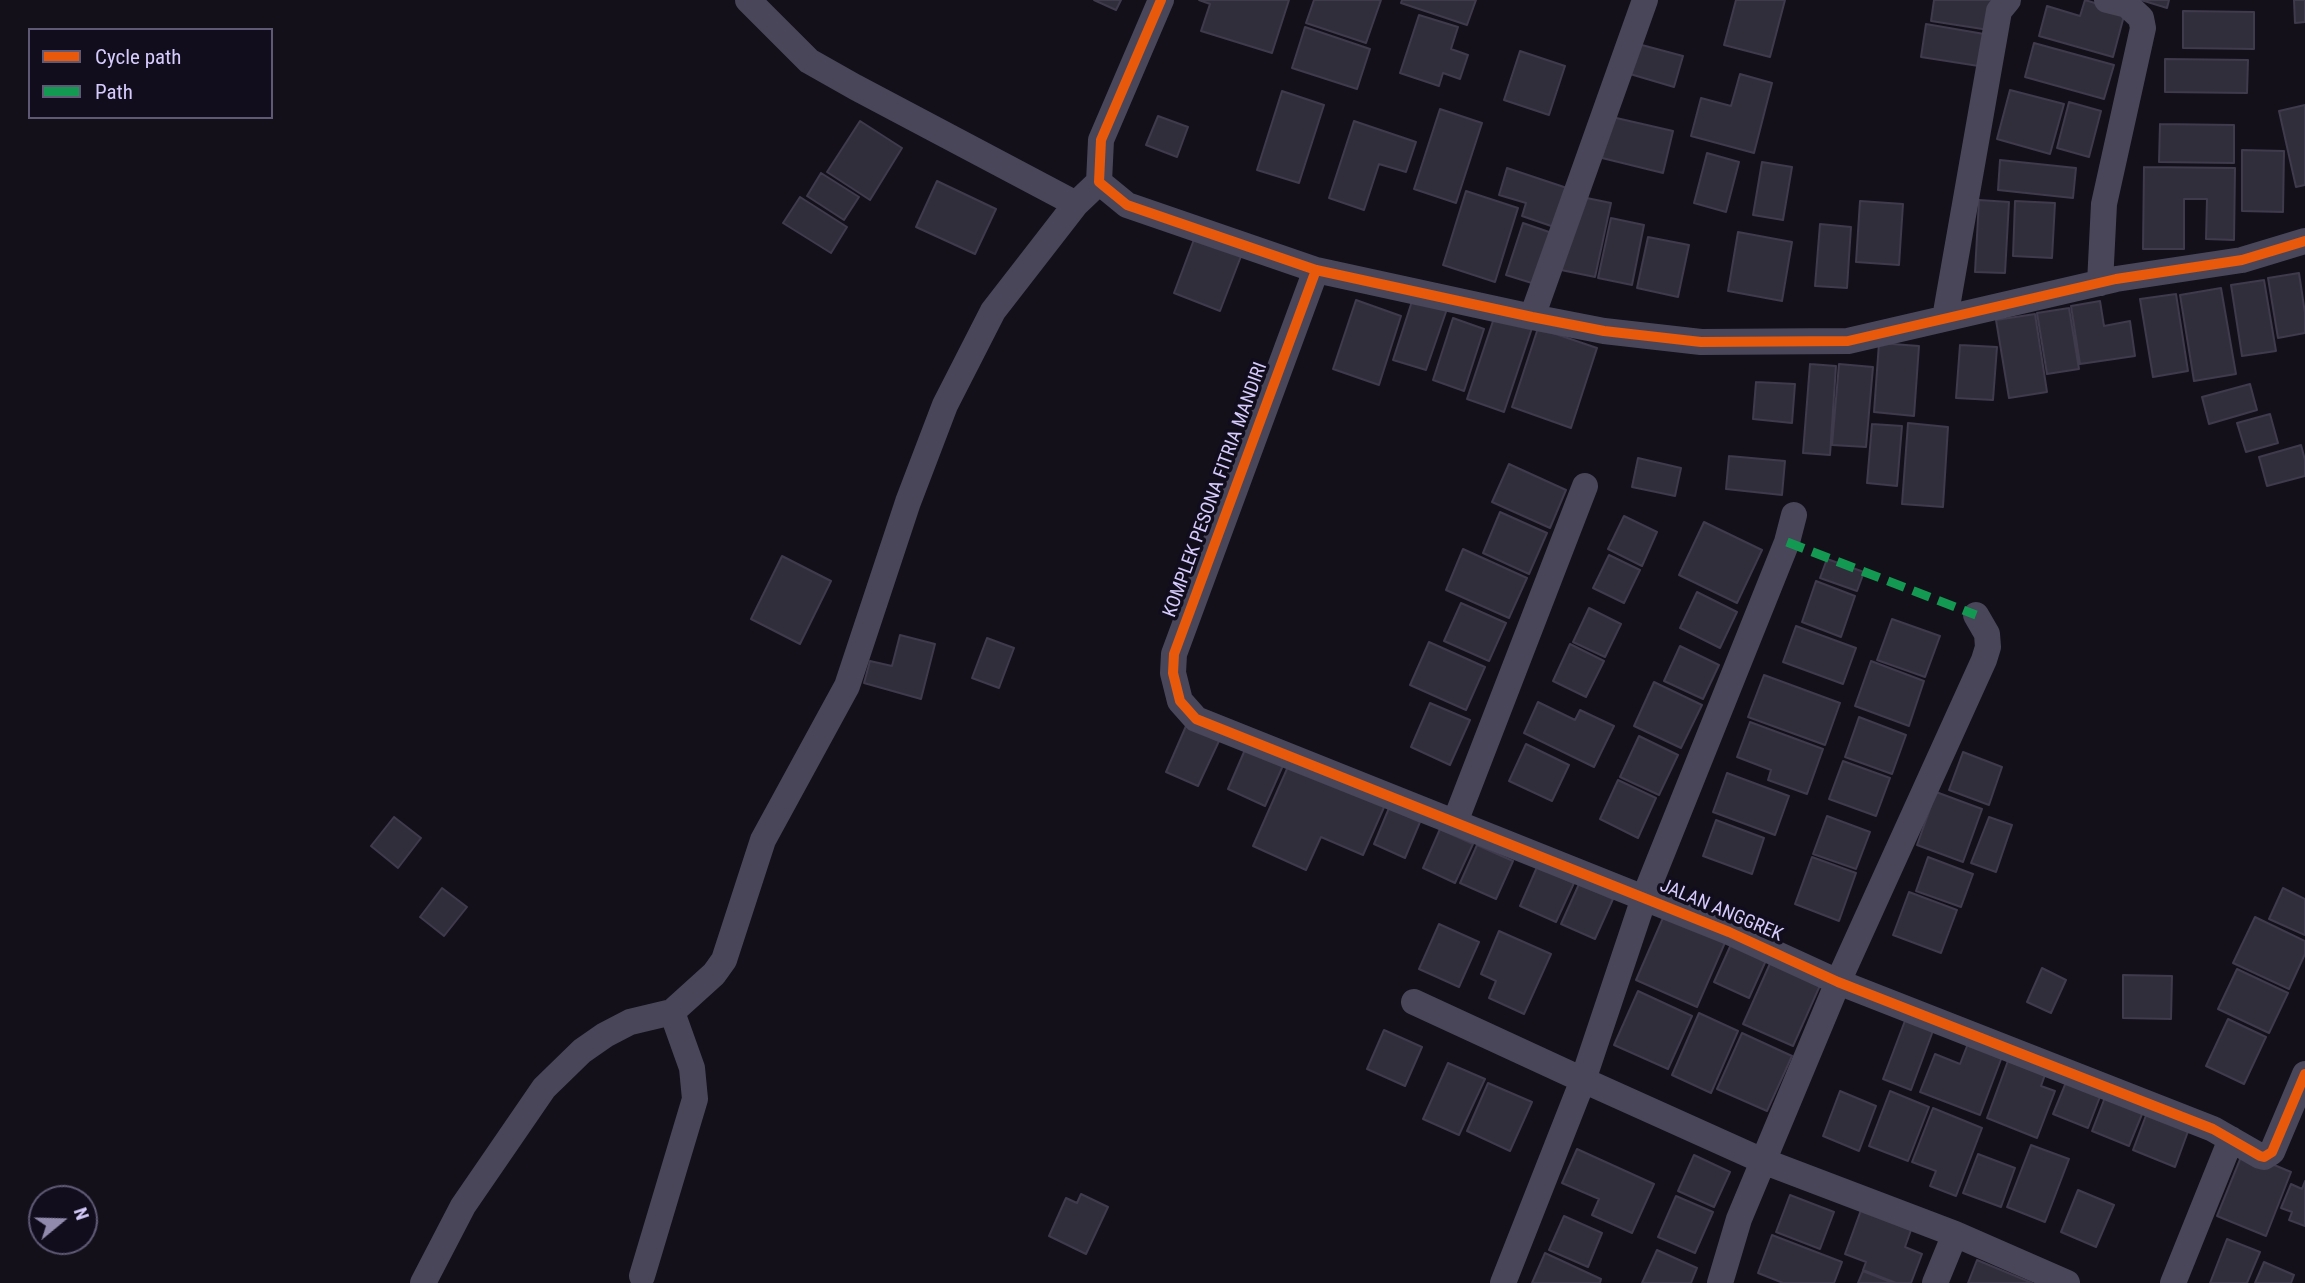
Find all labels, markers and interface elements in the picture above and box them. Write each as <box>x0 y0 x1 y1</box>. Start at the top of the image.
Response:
legend <box>28 28 273 119</box>
text: Cycle path <box>95 45 181 69</box>
text: Path <box>95 80 133 104</box>
street label: KOMPLEK PESONA FITRIA MANDIRI <box>1159 359 1273 621</box>
street label: JALAN ANGGREK <box>1656 875 1786 947</box>
north arrow <box>28 1185 98 1255</box>
text: N <box>69 1204 94 1223</box>

